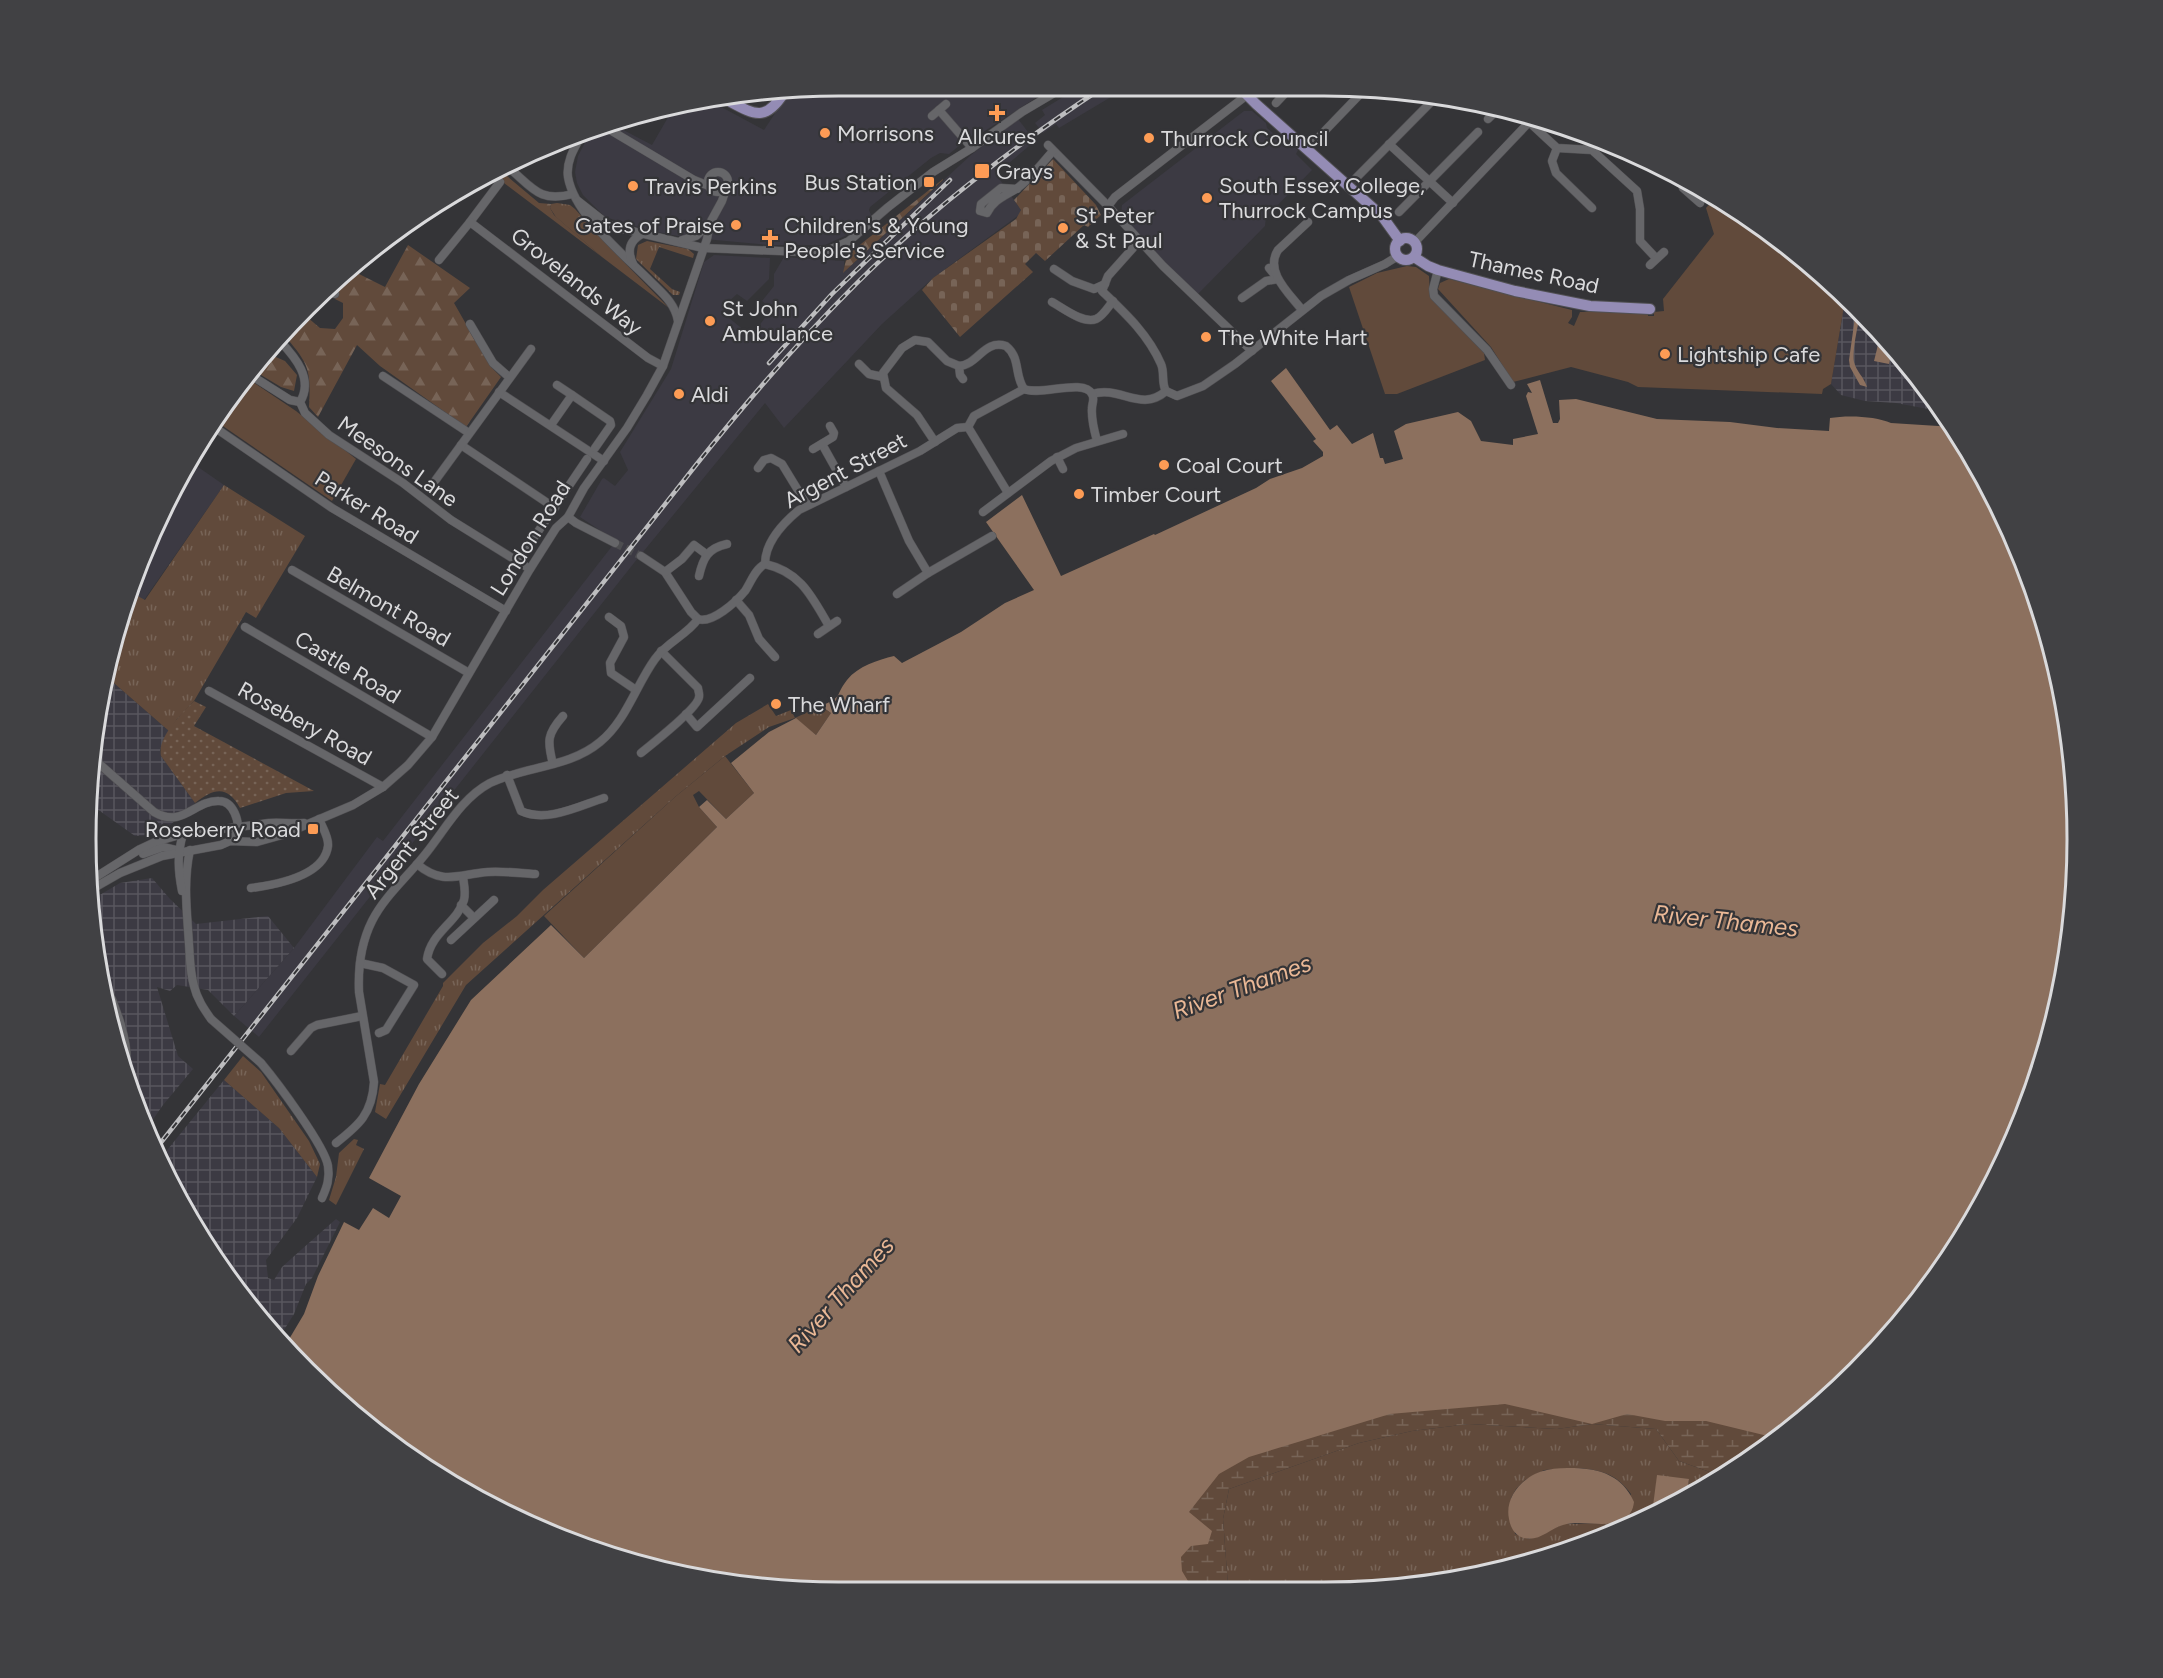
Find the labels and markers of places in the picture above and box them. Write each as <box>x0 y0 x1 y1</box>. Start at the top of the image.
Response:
marker: Allcures <box>990 106 1004 120</box>
place label: Morrisons <box>837 120 934 147</box>
place label: Allcures <box>958 123 1036 150</box>
place label: Thurrock Council <box>1161 125 1328 152</box>
marker: Morrisons <box>818 126 832 140</box>
marker: Thurrock Council <box>1142 131 1156 145</box>
place label: Grays <box>996 158 1053 185</box>
marker: Grays <box>973 162 991 180</box>
place label: Bus Station <box>804 169 917 196</box>
place label: South Essex College, Thurrock Campus <box>1219 172 1425 224</box>
place label: Travis Perkins <box>645 173 777 200</box>
marker: Bus Station <box>922 175 936 189</box>
marker: Travis Perkins <box>626 179 640 193</box>
marker: South Essex College, Thurrock Campus <box>1200 191 1214 205</box>
place label: St Peter & St Paul <box>1075 202 1163 254</box>
place label: Gates of Praise <box>575 212 724 239</box>
place label: Children's & Young People's Service <box>784 212 969 264</box>
marker: Gates of Praise <box>729 218 743 232</box>
marker: St Peter & St Paul <box>1056 221 1070 235</box>
marker: Children's & Young People's Service <box>761 229 779 247</box>
place label: St John Ambulance <box>722 295 833 347</box>
marker: St John Ambulance <box>703 314 717 328</box>
place label: The White Hart <box>1218 324 1368 351</box>
marker: The White Hart <box>1199 330 1213 344</box>
place label: Lightship Cafe <box>1677 341 1820 368</box>
marker: Lightship Cafe <box>1658 347 1672 361</box>
place label: Aldi <box>691 381 729 408</box>
marker: Aldi <box>672 387 686 401</box>
place label: Coal Court <box>1176 452 1283 479</box>
marker: Coal Court <box>1157 458 1171 472</box>
place label: Timber Court <box>1091 481 1221 508</box>
marker: Timber Court <box>1072 487 1086 501</box>
place label: The Wharf <box>788 691 891 718</box>
marker: The Wharf <box>769 697 783 711</box>
place label: Roseberry Road <box>145 816 301 843</box>
marker: Roseberry Road <box>306 822 320 836</box>

